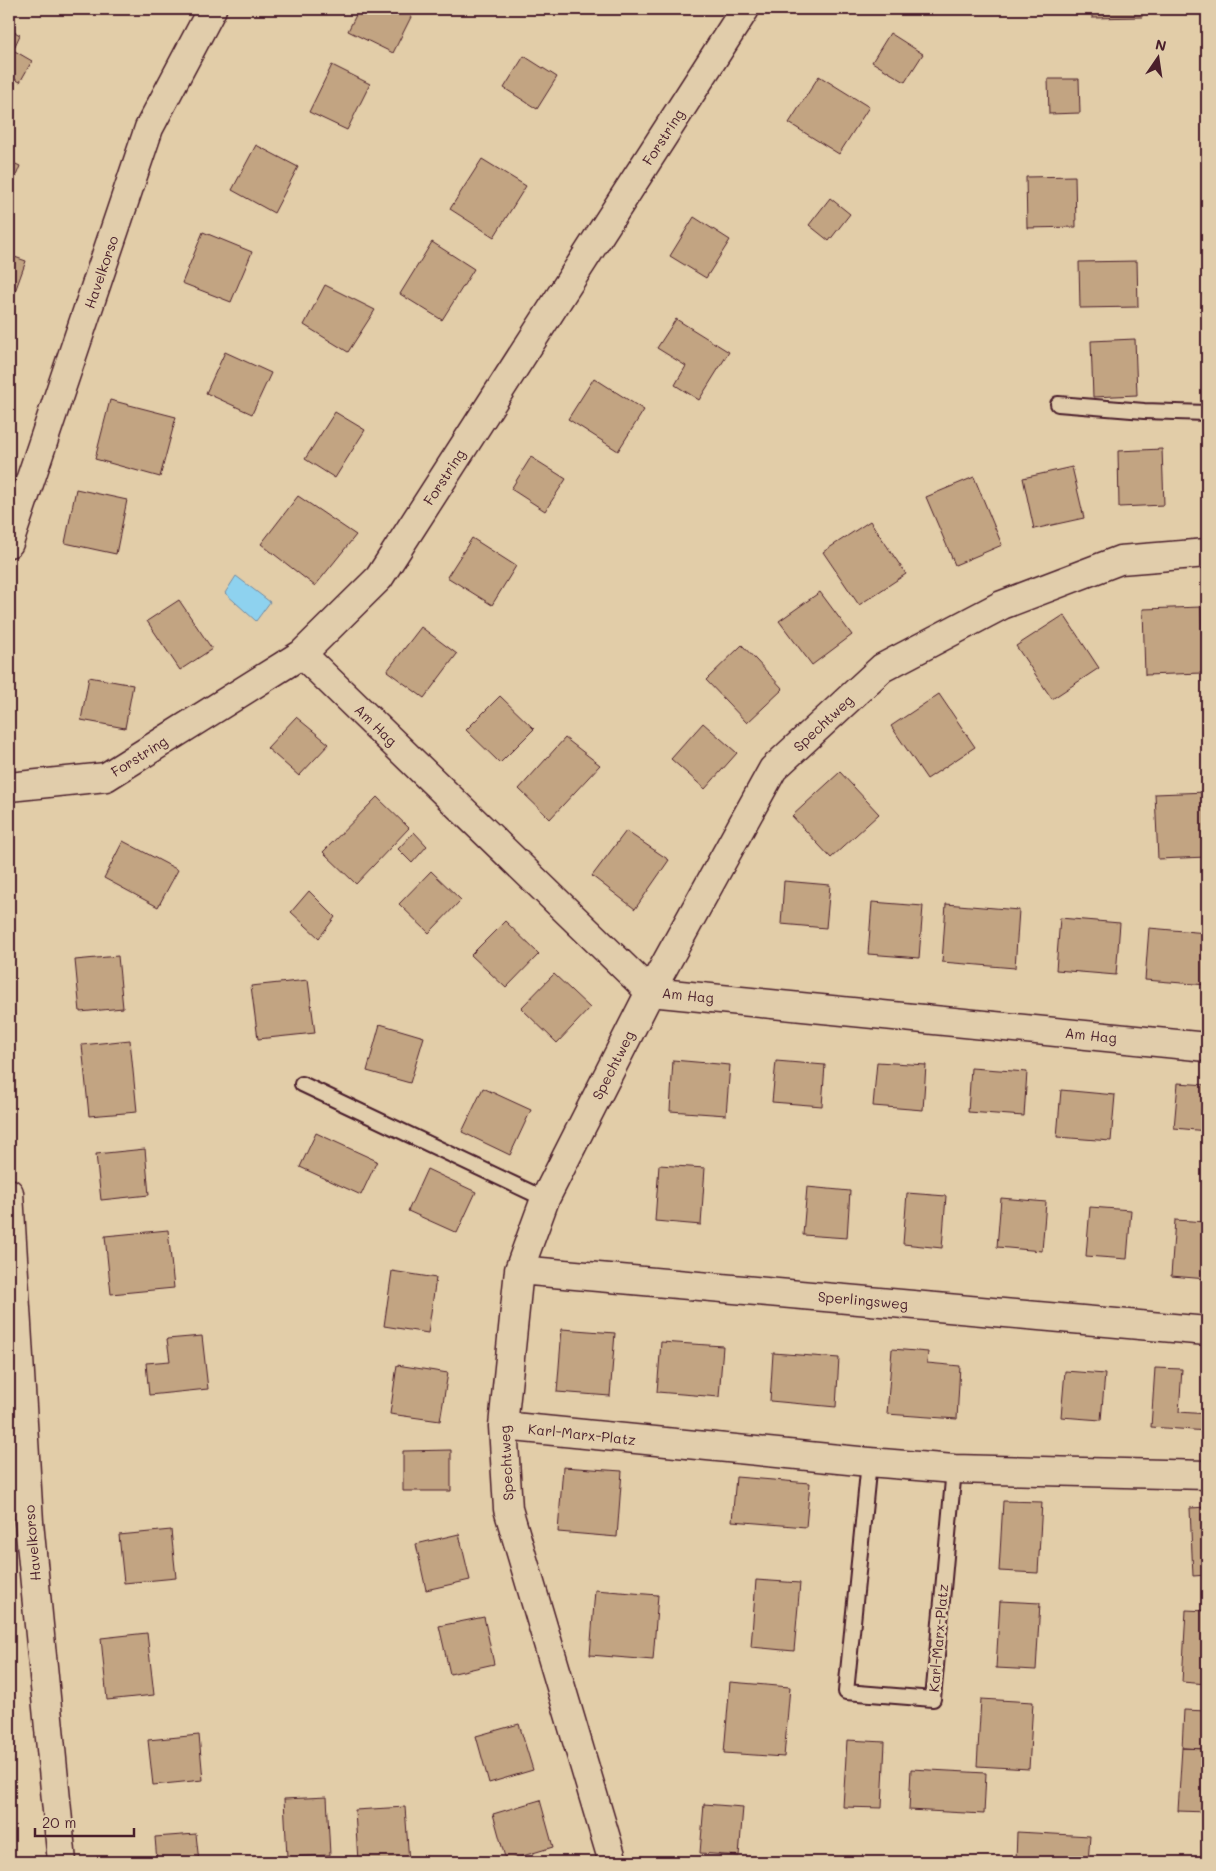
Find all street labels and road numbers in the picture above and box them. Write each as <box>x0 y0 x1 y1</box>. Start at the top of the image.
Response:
street label: Forstring <box>638 105 688 169</box>
street label: Havelkorso <box>80 233 122 311</box>
street label: Forstring <box>419 445 469 509</box>
street label: Spechtweg <box>789 690 857 756</box>
street label: Am Hag <box>351 700 401 750</box>
street label: Forstring <box>107 731 171 781</box>
street label: Am Hag <box>661 983 715 1007</box>
street label: Am Hag <box>1064 1023 1118 1047</box>
street label: Spechtweg <box>587 1027 639 1103</box>
street label: Sperlingsweg <box>817 1287 909 1313</box>
street label: Karl-Marx-Platz <box>527 1419 637 1449</box>
street label: Spechtweg <box>495 1425 517 1501</box>
street label: Havelkorso <box>19 1504 45 1582</box>
street label: Karl-Marx-Platz <box>924 1583 952 1693</box>

